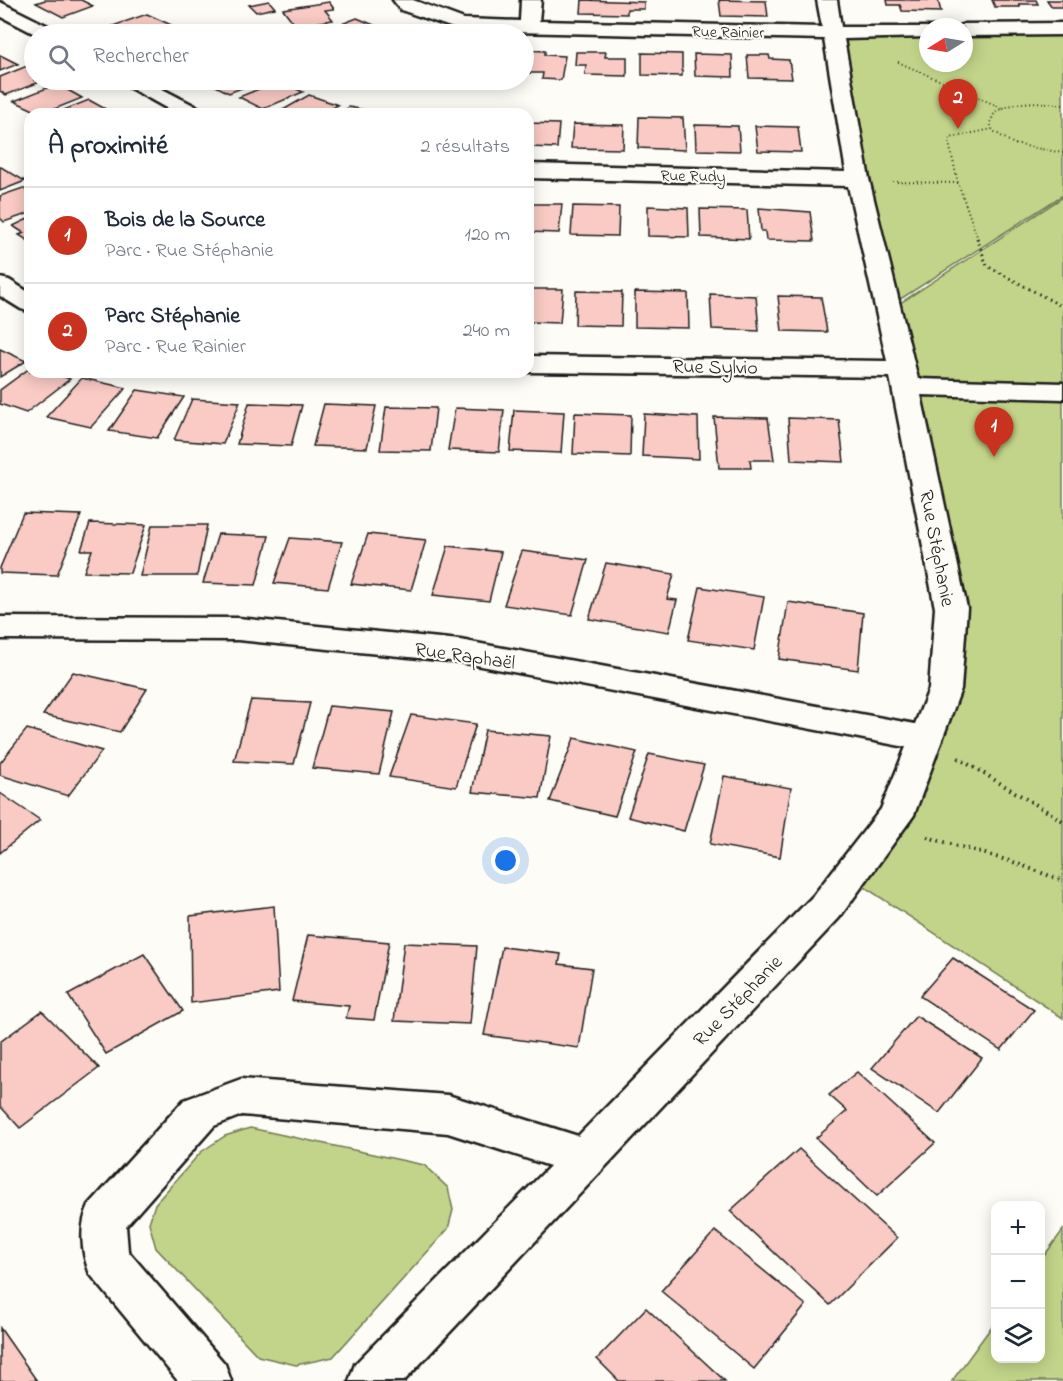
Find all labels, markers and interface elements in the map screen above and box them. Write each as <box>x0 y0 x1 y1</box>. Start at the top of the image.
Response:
north arrow <box>919 18 973 72</box>
street label: Rue Rainier <box>692 20 764 46</box>
search box <box>24 24 534 90</box>
icon: search <box>45 41 78 74</box>
text: Rechercher <box>93 41 189 73</box>
pin: 2 <box>938 80 978 129</box>
text: À proximité <box>48 128 168 166</box>
text: 2 résultats <box>421 133 510 162</box>
street label: Rue Rudy <box>660 164 726 190</box>
text: Bois de la Source <box>105 205 265 237</box>
text: 1 <box>64 221 71 250</box>
text: 120 m <box>465 221 510 250</box>
text: Parc · Rue Stéphanie <box>105 237 273 266</box>
text: Parc Stéphanie <box>105 301 240 333</box>
text: 2 <box>63 317 72 346</box>
text: 240 m <box>463 317 510 346</box>
text: Parc · Rue Rainier <box>105 333 246 362</box>
street label: Rue Sylvio <box>672 353 758 384</box>
pin: 1 <box>974 408 1014 457</box>
street label: Rue Stéphanie <box>910 488 961 609</box>
street label: Rue Raphaël <box>413 636 517 679</box>
your location <box>491 846 520 875</box>
street label: Rue Stéphanie <box>687 949 790 1054</box>
map controls <box>991 1201 1045 1363</box>
button: + <box>991 1201 1045 1255</box>
button: − <box>991 1255 1045 1309</box>
button: layers <box>991 1309 1045 1363</box>

